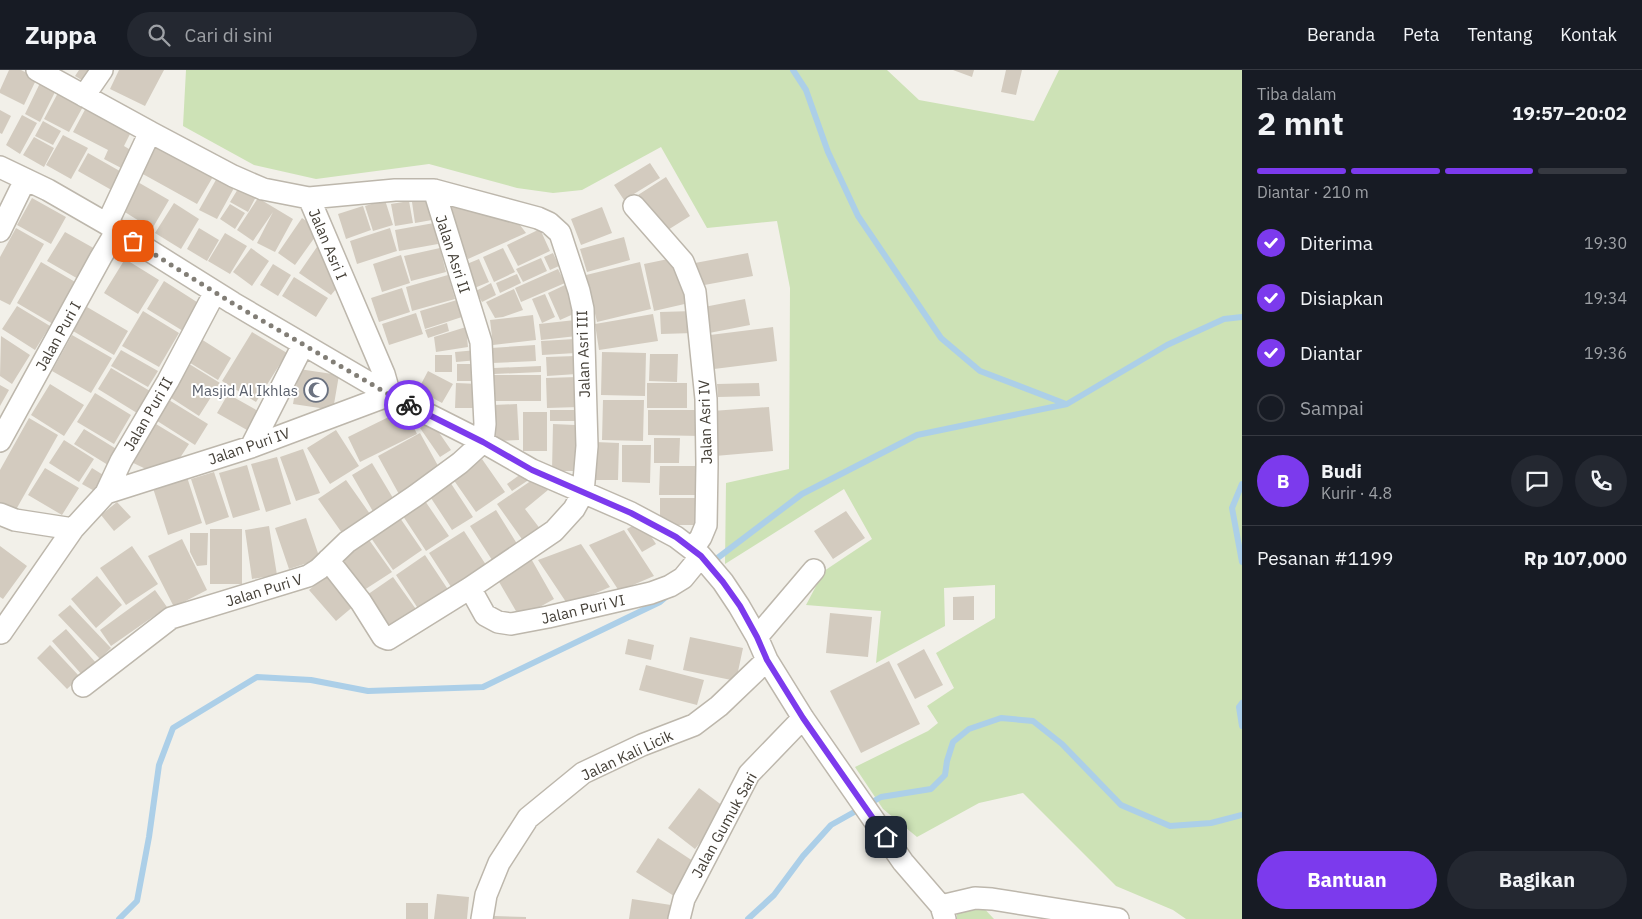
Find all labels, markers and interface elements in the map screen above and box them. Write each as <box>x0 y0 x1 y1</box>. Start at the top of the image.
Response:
search box <box>127 12 477 57</box>
text: Zuppa <box>25 19 97 51</box>
icon: search <box>145 21 173 49</box>
text: Cari di sini <box>185 23 273 47</box>
text: Beranda <box>1307 23 1375 46</box>
text: Peta <box>1403 23 1439 46</box>
text: Tentang <box>1467 23 1532 46</box>
text: Kontak <box>1560 23 1617 46</box>
text: Tiba dalam <box>1257 84 1336 104</box>
text: 19:57–20:02 <box>1512 101 1627 125</box>
text: 2 mnt <box>1257 102 1344 144</box>
text: Diantar · 210 m <box>1257 182 1369 202</box>
street label: Jalan Asri I <box>304 206 352 282</box>
street label: Jalan Asri II <box>431 212 475 296</box>
pin <box>112 220 154 262</box>
icon: bag <box>119 227 147 255</box>
icon: check <box>1257 229 1285 257</box>
text: Diterima <box>1300 231 1373 255</box>
text: 19:30 <box>1584 233 1627 253</box>
icon: check <box>1257 284 1285 312</box>
text: Disiapkan <box>1300 286 1384 310</box>
text: 19:34 <box>1584 288 1627 308</box>
street label: Jalan Puri I <box>31 298 85 374</box>
street label: Jalan Asri III <box>572 310 594 398</box>
icon: check <box>1257 339 1285 367</box>
text: Diantar <box>1300 341 1362 365</box>
text: 19:36 <box>1584 343 1627 363</box>
street label: Jalan Puri II <box>119 374 177 454</box>
mosque icon: Masjid Al Ikhlas <box>303 377 329 403</box>
street label: Jalan Asri IV <box>694 379 716 465</box>
courier <box>384 380 434 430</box>
place label: Masjid Al Ikhlas <box>192 381 298 400</box>
icon: bike <box>395 391 423 419</box>
text: Sampai <box>1300 396 1364 420</box>
street label: Jalan Puri IV <box>206 423 292 469</box>
button: chat <box>1511 455 1563 507</box>
button: phone <box>1575 455 1627 507</box>
text: Budi <box>1321 459 1362 483</box>
text: B <box>1277 469 1289 493</box>
text: Kurir · 4.8 <box>1321 483 1392 503</box>
text: Pesanan #1199 <box>1257 546 1393 570</box>
text: Rp 107,000 <box>1524 546 1627 570</box>
street label: Jalan Puri V <box>223 569 305 611</box>
street label: Jalan Puri VI <box>539 590 627 628</box>
street label: Jalan Kali Licik <box>578 725 676 785</box>
street label: Jalan Gumuk Sari <box>687 769 761 881</box>
pin <box>865 816 907 858</box>
icon: home <box>872 823 900 851</box>
button: Bantuan <box>1257 851 1437 909</box>
button: Bagikan <box>1447 851 1627 909</box>

